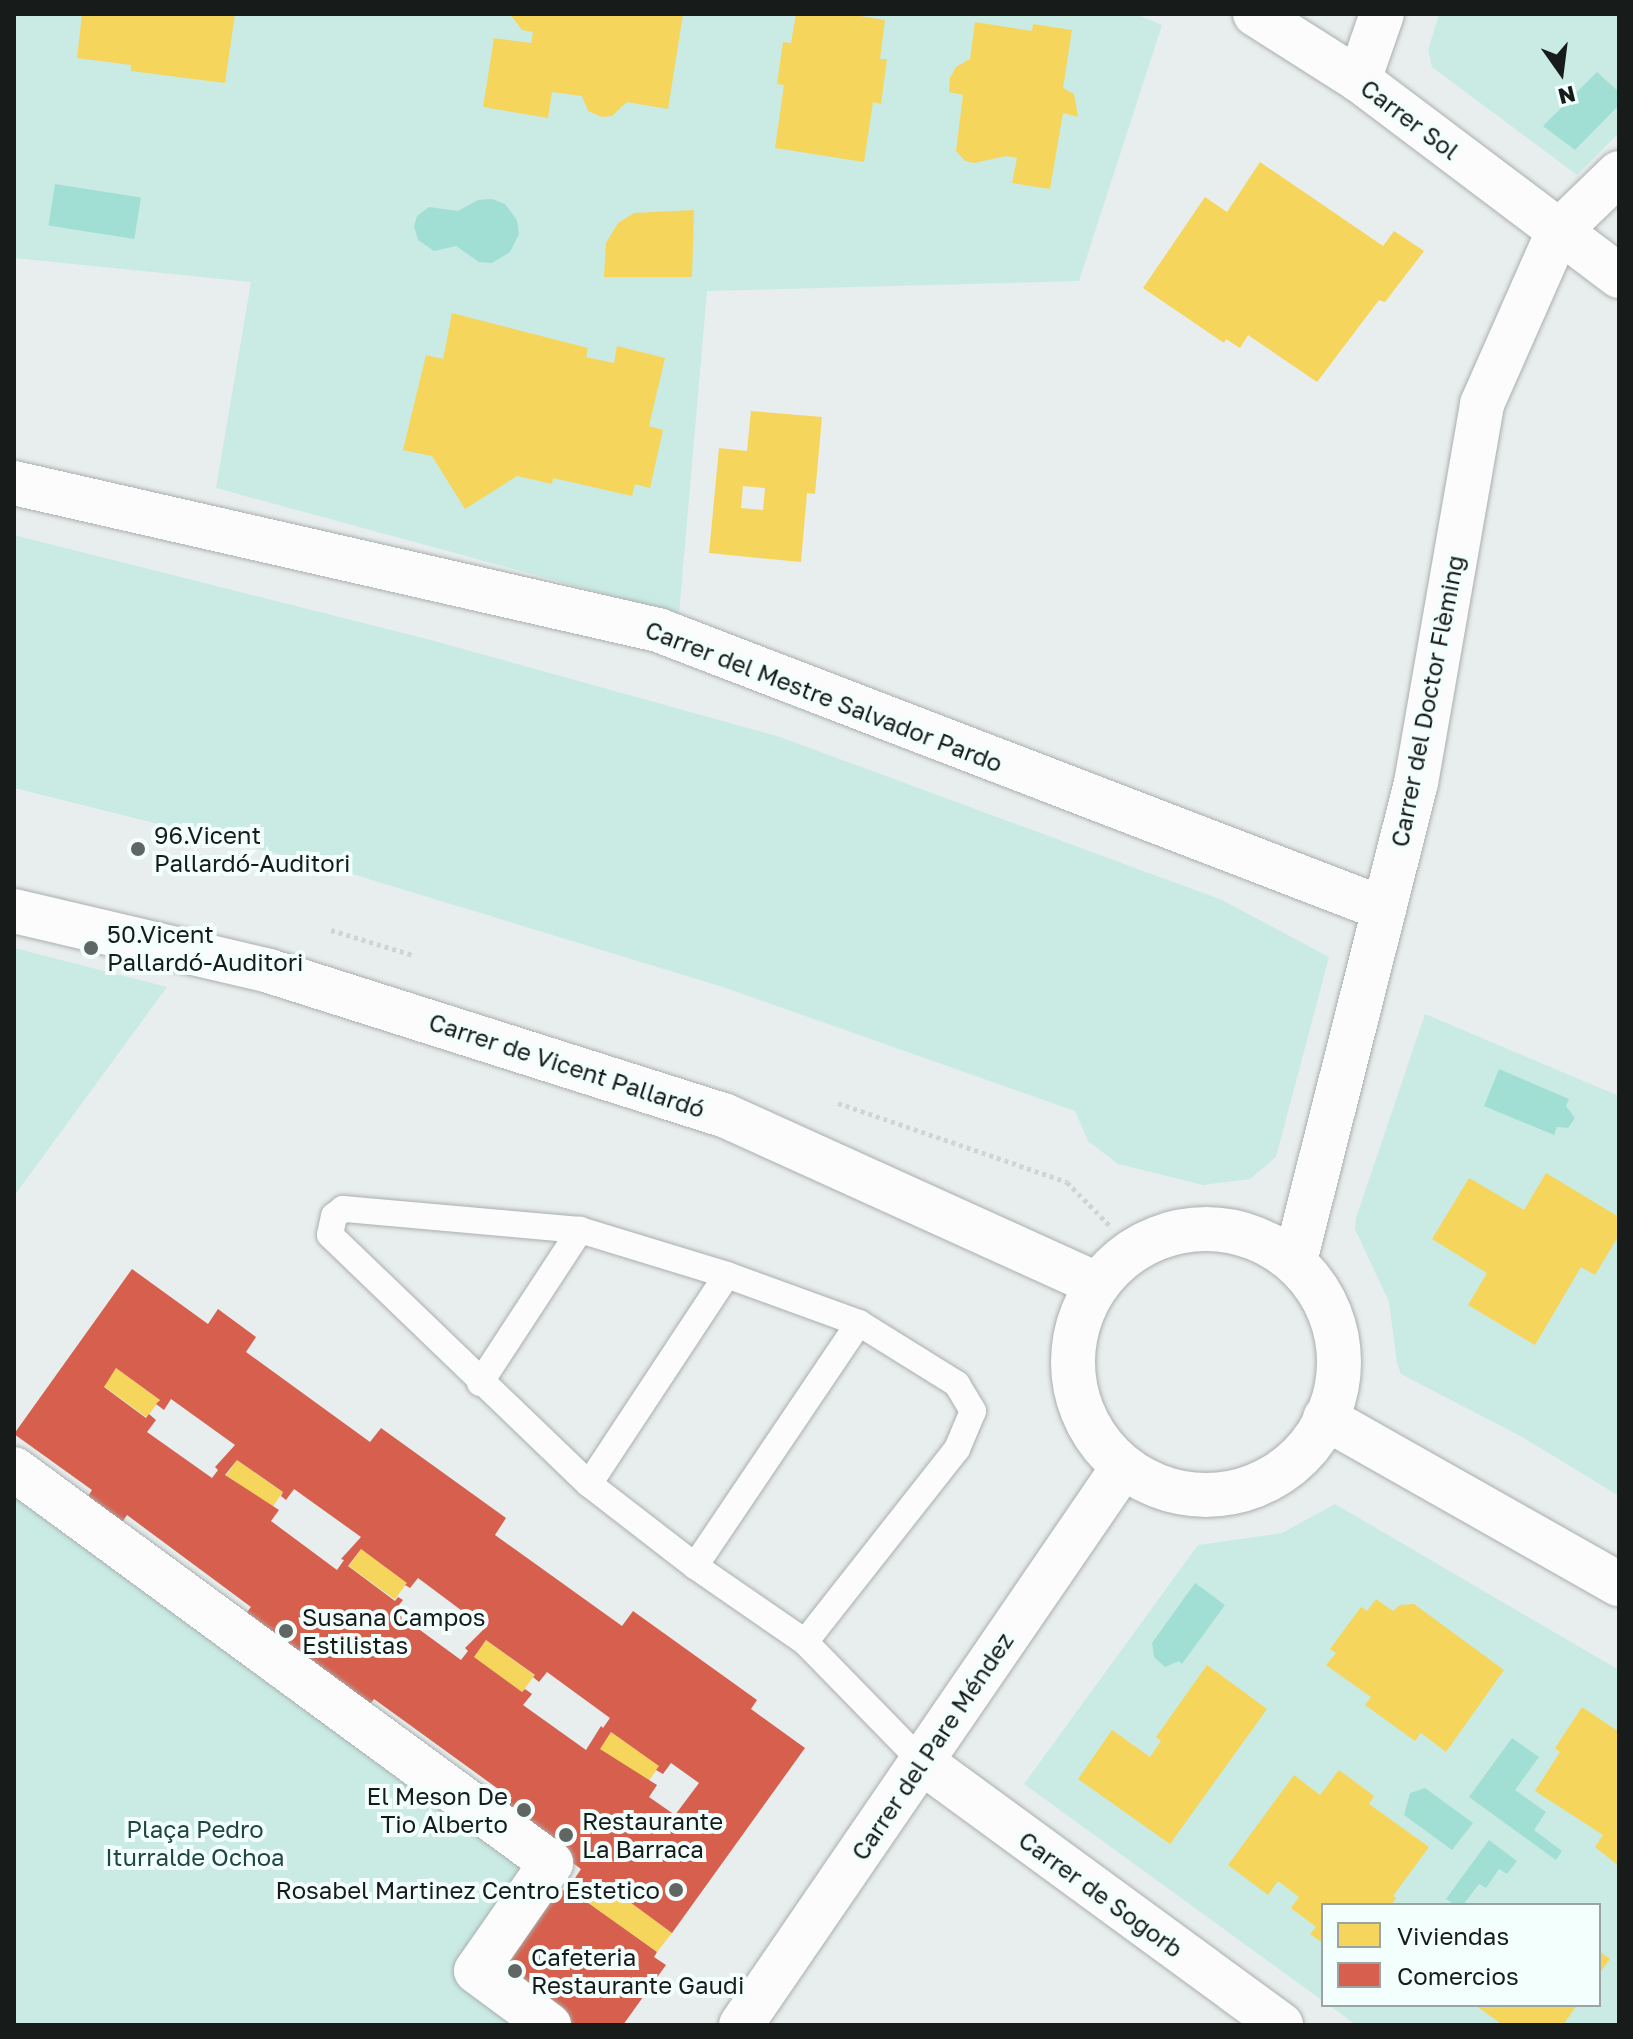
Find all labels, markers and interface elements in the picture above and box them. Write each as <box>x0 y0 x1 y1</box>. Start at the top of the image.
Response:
north arrow <box>1521 32 1601 112</box>
street label: Carrer Sol <box>1355 73 1465 165</box>
text: N <box>1556 81 1578 111</box>
street label: Carrer del Doctor Flèming <box>1385 553 1469 849</box>
street label: Carrer del Mestre Salvador Pardo <box>641 614 1007 778</box>
place label: 96.Vicent Pallardó-Auditori <box>154 821 350 877</box>
marker: 96.Vicent Pallardó-Auditori <box>129 840 147 858</box>
place label: 50.Vicent Pallardó-Auditori <box>107 920 303 976</box>
marker: 50.Vicent Pallardó-Auditori <box>82 939 100 957</box>
street label: Carrer de Vicent Pallardó <box>426 1007 708 1123</box>
place label: Susana Campos Estilistas <box>302 1603 485 1659</box>
marker: Susana Campos Estilistas <box>277 1622 295 1640</box>
street label: Carrer del Pare Méndez <box>845 1627 1019 1865</box>
place label: El Meson De Tio Alberto <box>367 1782 508 1838</box>
marker: El Meson De Tio Alberto <box>515 1801 533 1819</box>
place label: Restaurante La Barraca <box>582 1807 723 1863</box>
park label: Plaça Pedro Iturralde Ochoa <box>105 1815 285 1871</box>
street label: Carrer de Sogorb <box>1014 1825 1188 1963</box>
marker: Restaurante La Barraca <box>557 1826 575 1844</box>
place label: Rosabel Martinez Centro Estetico <box>276 1876 660 1904</box>
marker: Rosabel Martinez Centro Estetico <box>667 1881 685 1899</box>
legend <box>1321 1903 1601 2007</box>
text: Viviendas <box>1397 1921 1509 1950</box>
place label: Cafeteria Restaurante Gaudi <box>531 1943 744 1999</box>
text: Comercios <box>1397 1961 1519 1990</box>
marker: Cafeteria Restaurante Gaudi <box>506 1962 524 1980</box>

